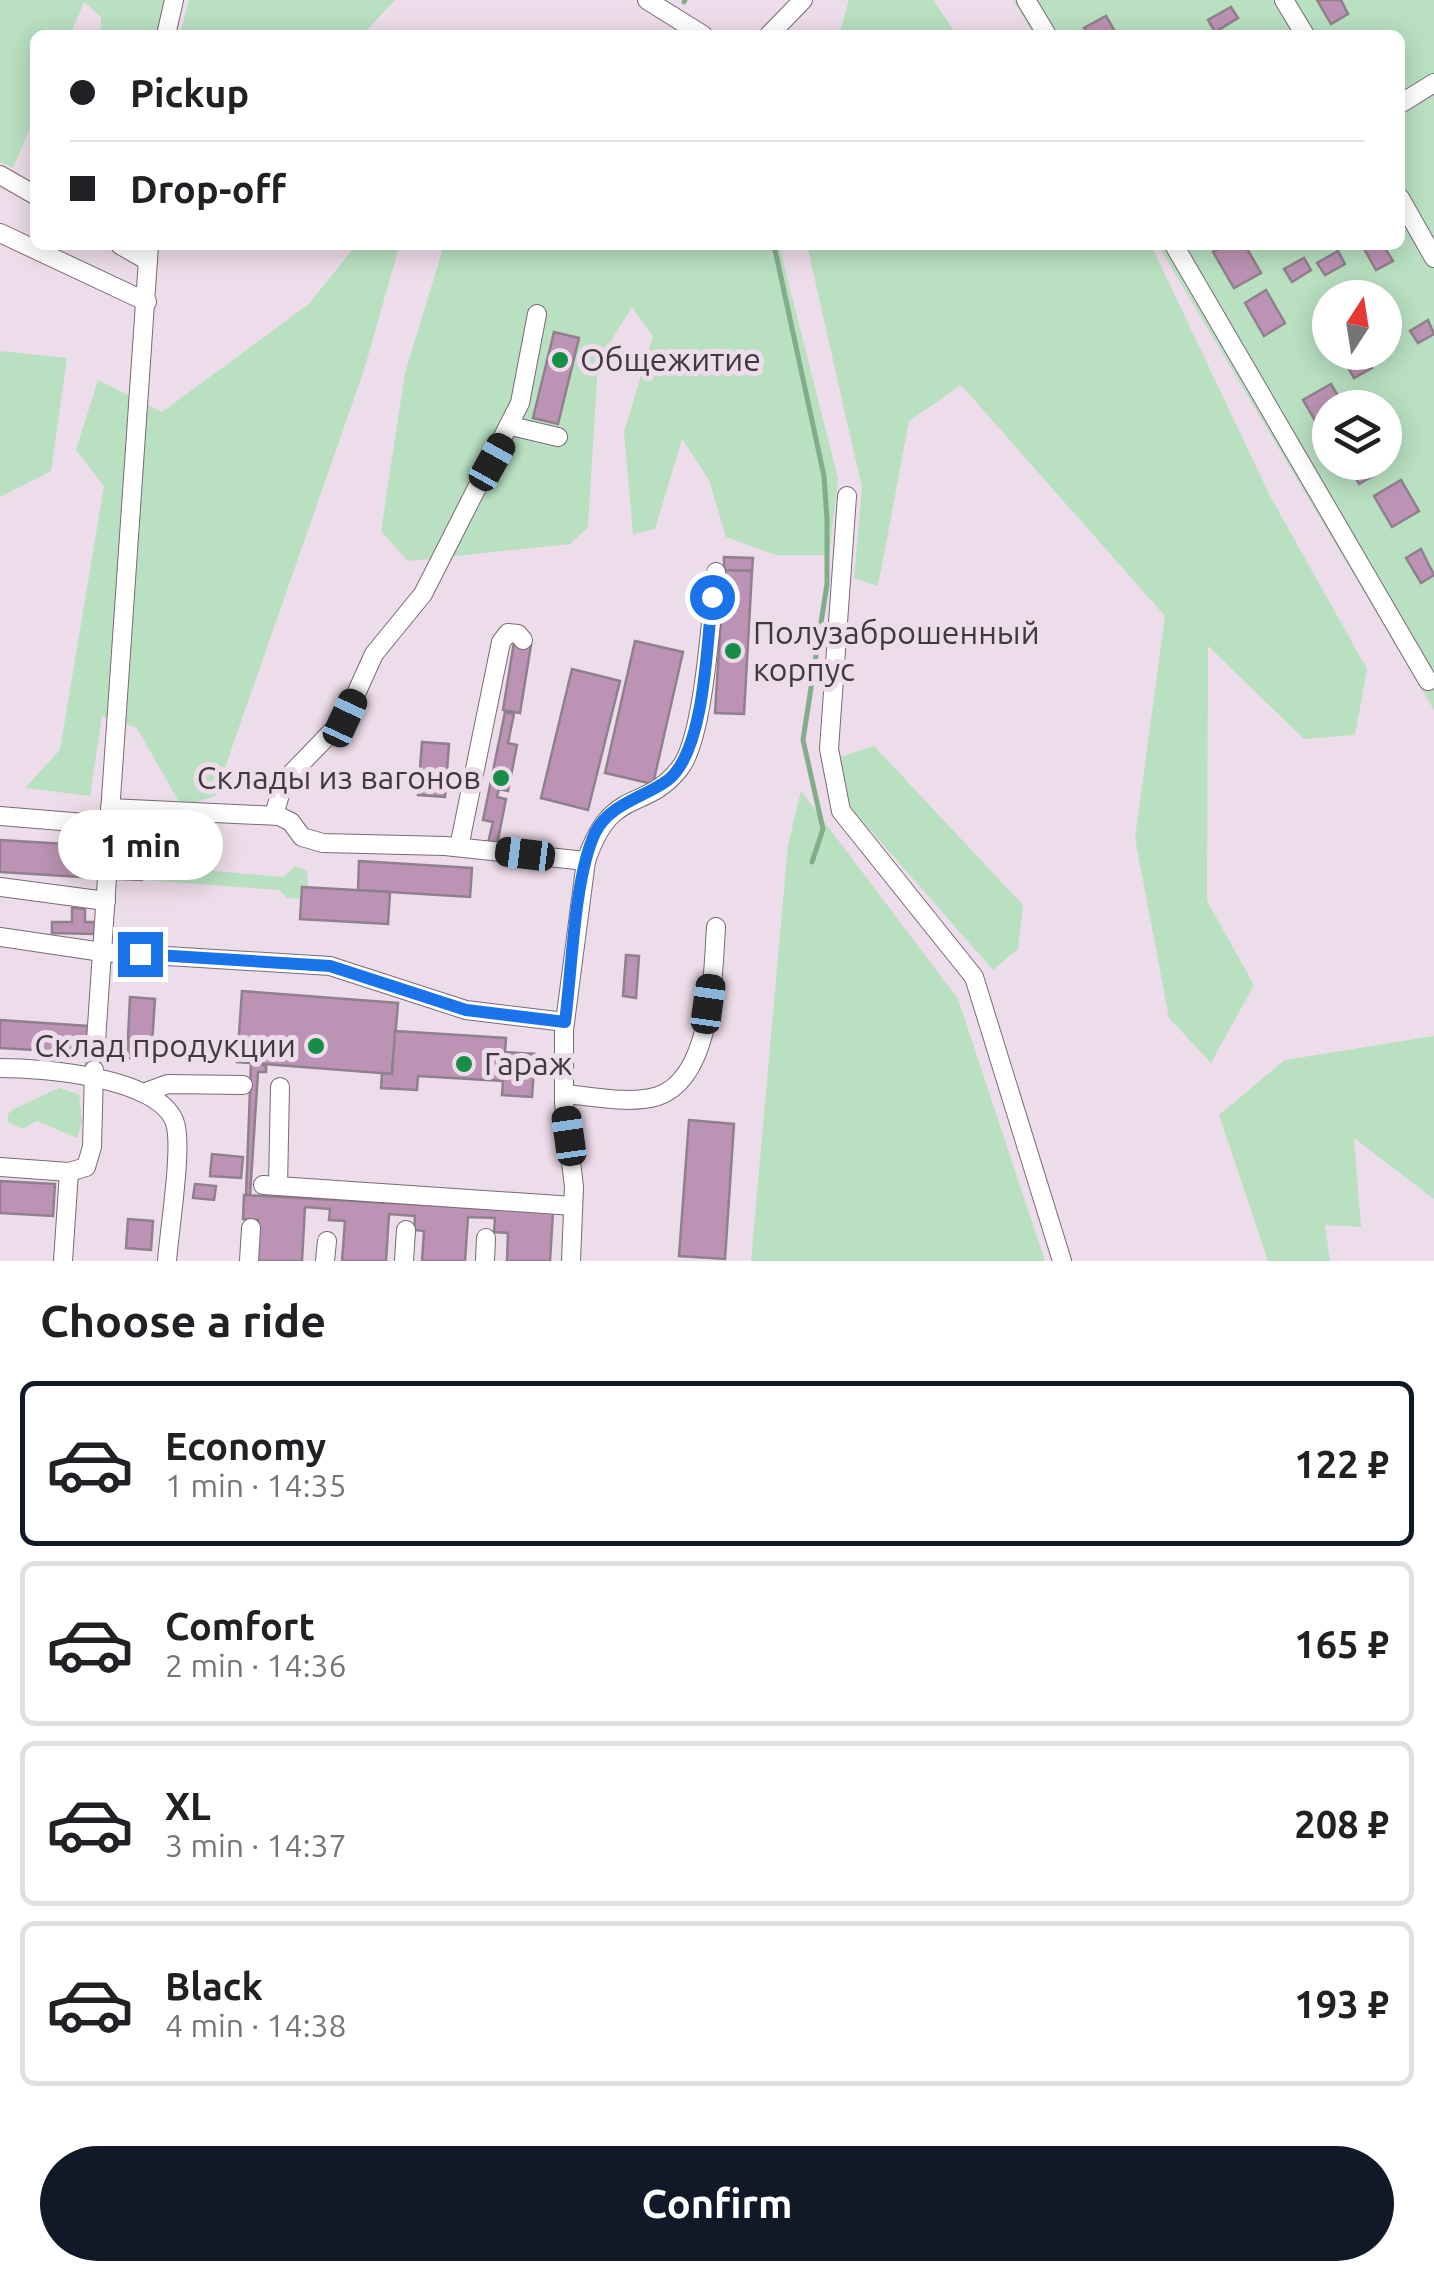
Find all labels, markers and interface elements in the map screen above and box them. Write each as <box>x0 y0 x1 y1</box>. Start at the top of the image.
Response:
text: Pickup <box>130 72 249 114</box>
text: Drop-off <box>130 168 286 210</box>
north arrow <box>1312 280 1402 370</box>
map controls <box>1312 280 1402 480</box>
place label: Общежитие <box>580 341 761 377</box>
marker: Общежитие <box>549 349 571 371</box>
button: layers <box>1312 390 1402 480</box>
car <box>464 428 520 496</box>
route start <box>690 575 735 620</box>
place label: Полузаброшенный корпус <box>753 614 1040 687</box>
marker: Полузаброшенный корпус <box>722 640 744 662</box>
car <box>319 684 371 752</box>
place label: Склады из вагонов <box>197 759 481 795</box>
marker: Склады из вагонов <box>490 767 512 789</box>
callout: 1 min <box>58 809 222 879</box>
text: 1 min <box>100 827 181 863</box>
car <box>493 835 557 873</box>
route end <box>118 932 163 977</box>
car <box>689 972 727 1036</box>
place label: Склад продукции <box>34 1027 296 1063</box>
marker: Склад продукции <box>305 1035 327 1057</box>
place label: Гараж <box>484 1045 573 1081</box>
marker: Гараж <box>453 1053 475 1075</box>
car <box>550 1104 588 1168</box>
text: Choose a ride <box>40 1295 326 1346</box>
icon: car <box>45 1419 135 1509</box>
text: Economy <box>165 1425 326 1467</box>
text: 122 ₽ <box>1294 1443 1389 1485</box>
text: 1 min · 14:35 <box>165 1467 347 1503</box>
icon: car <box>45 1599 135 1689</box>
text: Comfort <box>165 1605 315 1647</box>
text: 165 ₽ <box>1294 1623 1389 1665</box>
text: 2 min · 14:36 <box>165 1647 347 1683</box>
icon: car <box>45 1779 135 1869</box>
text: XL <box>165 1785 211 1827</box>
text: 208 ₽ <box>1294 1803 1389 1845</box>
text: 3 min · 14:37 <box>165 1827 347 1863</box>
icon: car <box>45 1959 135 2049</box>
text: Black <box>165 1965 263 2007</box>
text: 193 ₽ <box>1294 1983 1389 2025</box>
text: 4 min · 14:38 <box>165 2007 347 2043</box>
button: Confirm <box>40 2146 1394 2261</box>

